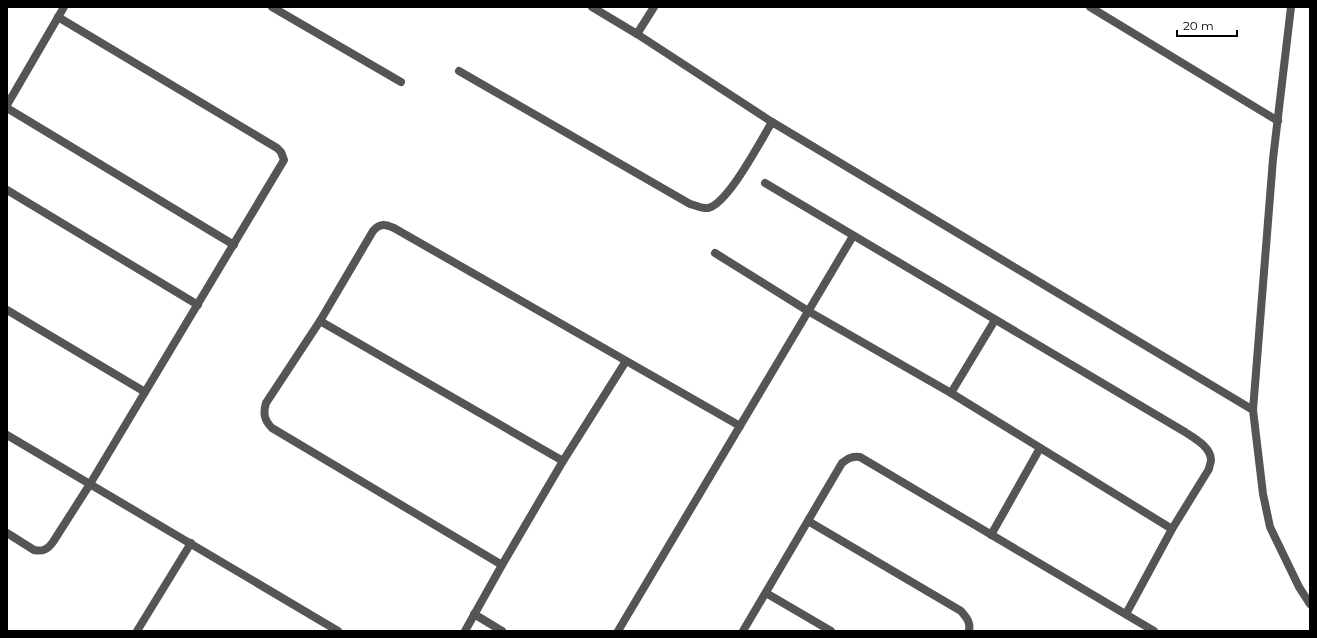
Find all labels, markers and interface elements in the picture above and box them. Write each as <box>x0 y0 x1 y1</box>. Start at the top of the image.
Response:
scale bar <box>1177 12 1237 38</box>
text: 20 m <box>1183 18 1214 33</box>

